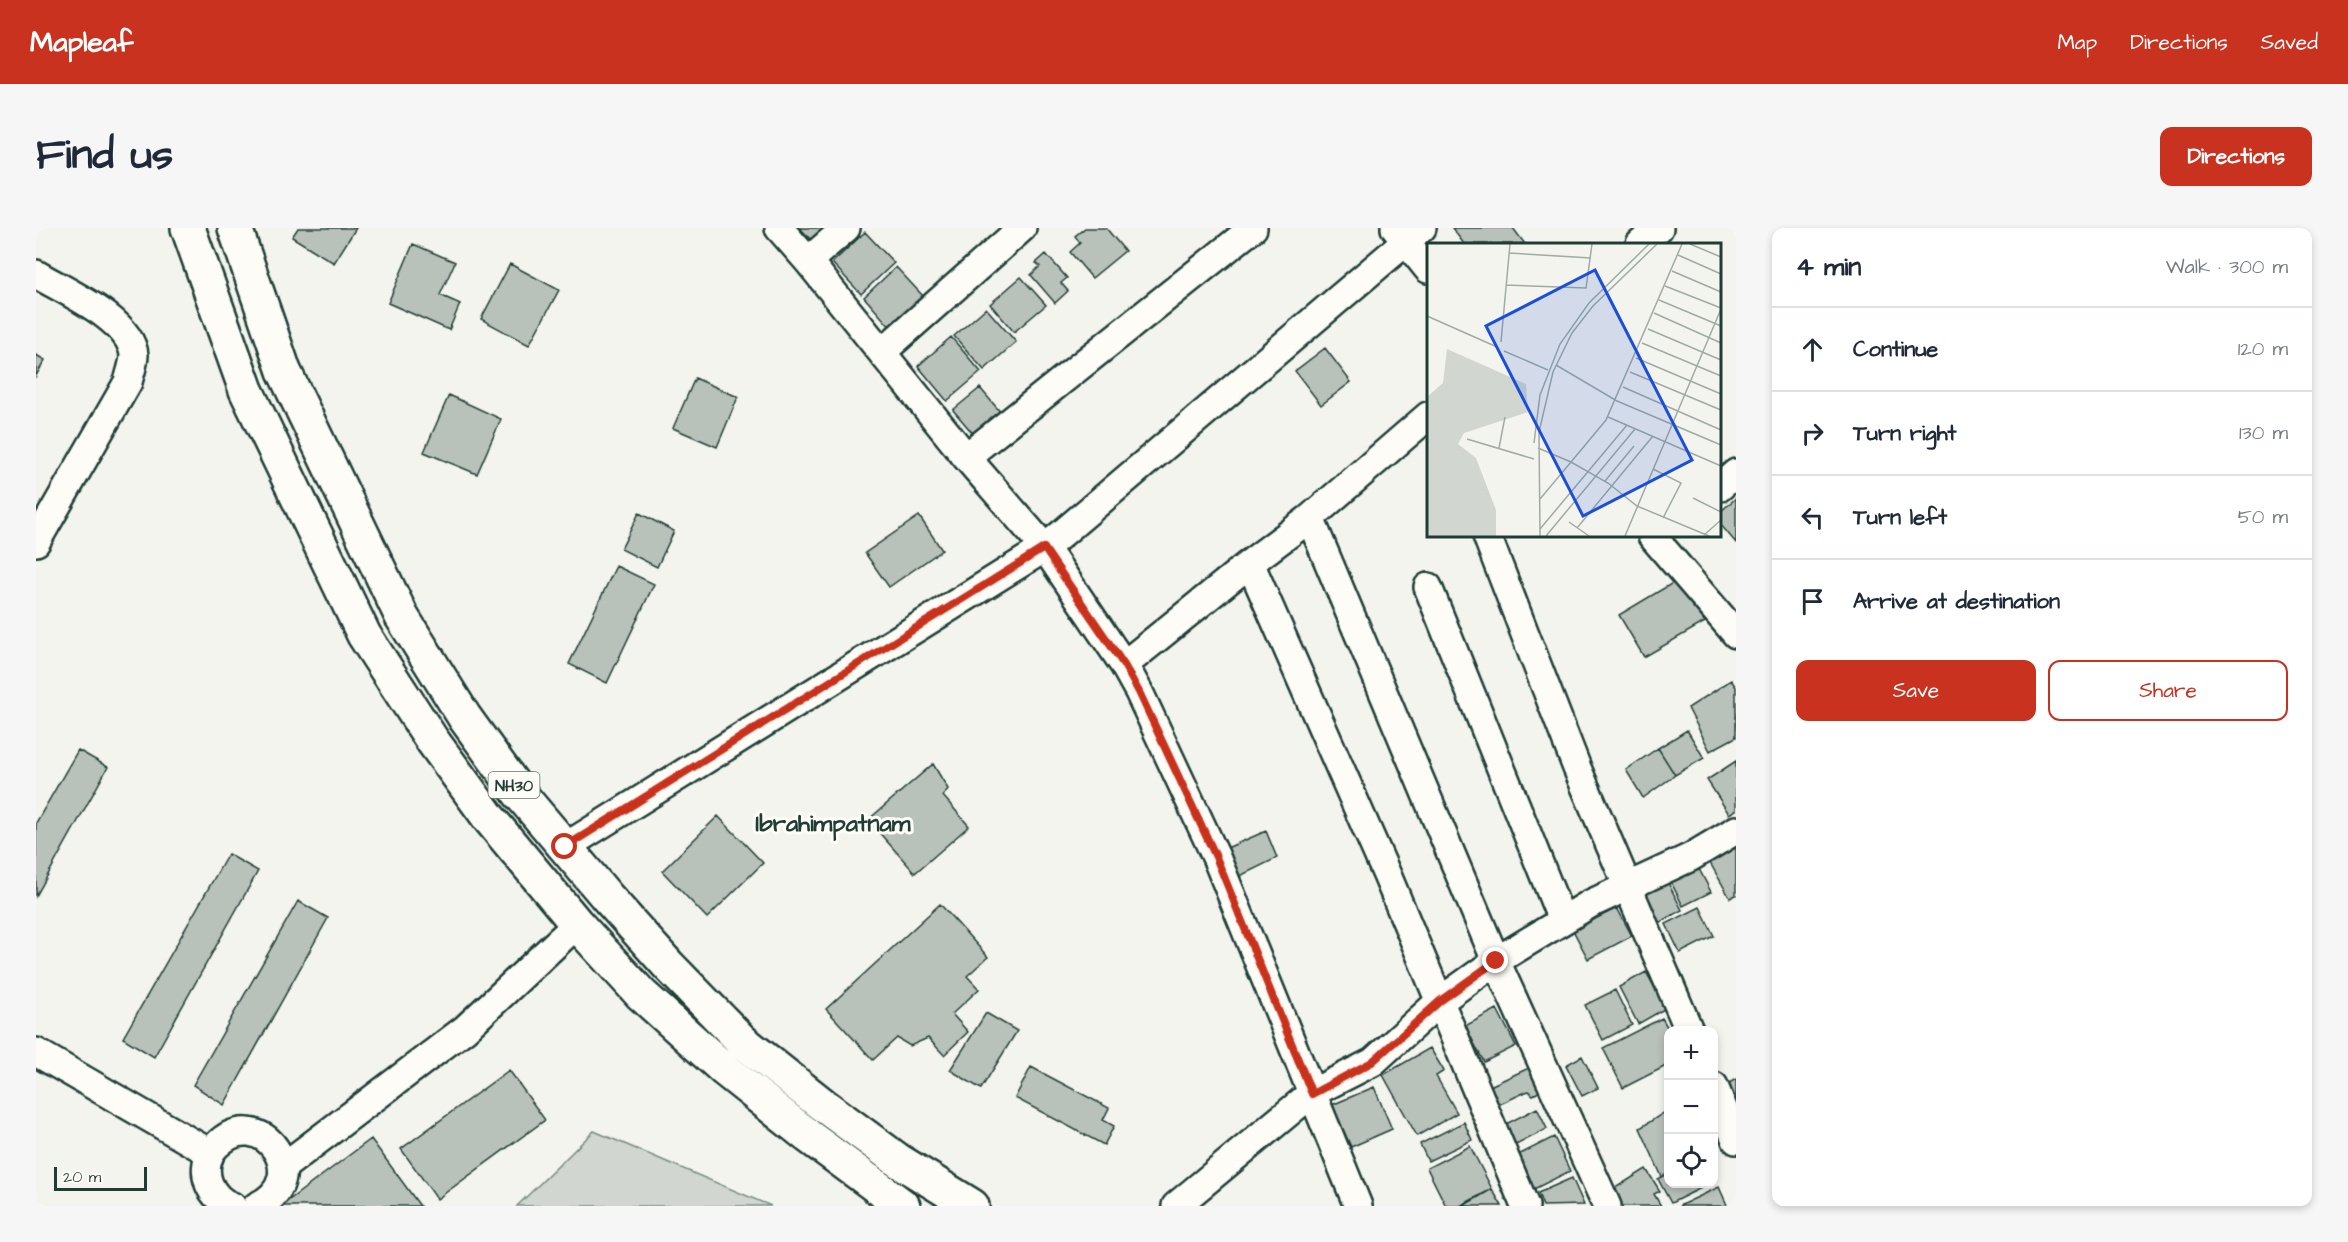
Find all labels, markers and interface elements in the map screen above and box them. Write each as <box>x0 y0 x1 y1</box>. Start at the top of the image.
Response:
text: Mapleaf <box>30 23 133 62</box>
text: Map <box>2057 28 2097 57</box>
text: Directions <box>2130 28 2228 57</box>
text: Saved <box>2261 28 2318 57</box>
text: Find us <box>36 127 173 185</box>
button: Directions <box>2160 127 2312 186</box>
inset map <box>1427 243 1721 537</box>
text: 4 min <box>1796 249 1861 285</box>
text: Walk · 300 m <box>2166 253 2288 281</box>
icon: ahead <box>1796 333 1829 366</box>
text: Continue <box>1853 334 1938 365</box>
text: 120 m <box>2238 335 2288 363</box>
icon: right <box>1796 417 1829 450</box>
text: Turn right <box>1853 418 1956 449</box>
text: 130 m <box>2239 419 2288 447</box>
icon: left <box>1796 501 1829 534</box>
text: Turn left <box>1853 502 1947 533</box>
text: 50 m <box>2238 503 2288 531</box>
icon: arrive <box>1796 585 1829 618</box>
text: Arrive at destination <box>1853 586 2060 617</box>
button: Save <box>1796 660 2036 721</box>
button: Share <box>2048 660 2288 721</box>
road number: NH30 <box>488 772 540 798</box>
district label: Ibrahimpatnam <box>756 807 911 841</box>
route start <box>551 833 577 859</box>
route end <box>1482 947 1508 973</box>
map controls <box>1664 1026 1718 1188</box>
button: + <box>1664 1026 1718 1080</box>
button: − <box>1664 1080 1718 1134</box>
button: locate <box>1664 1134 1718 1188</box>
scale bar <box>54 1164 147 1192</box>
text: 20 m <box>63 1166 101 1188</box>

